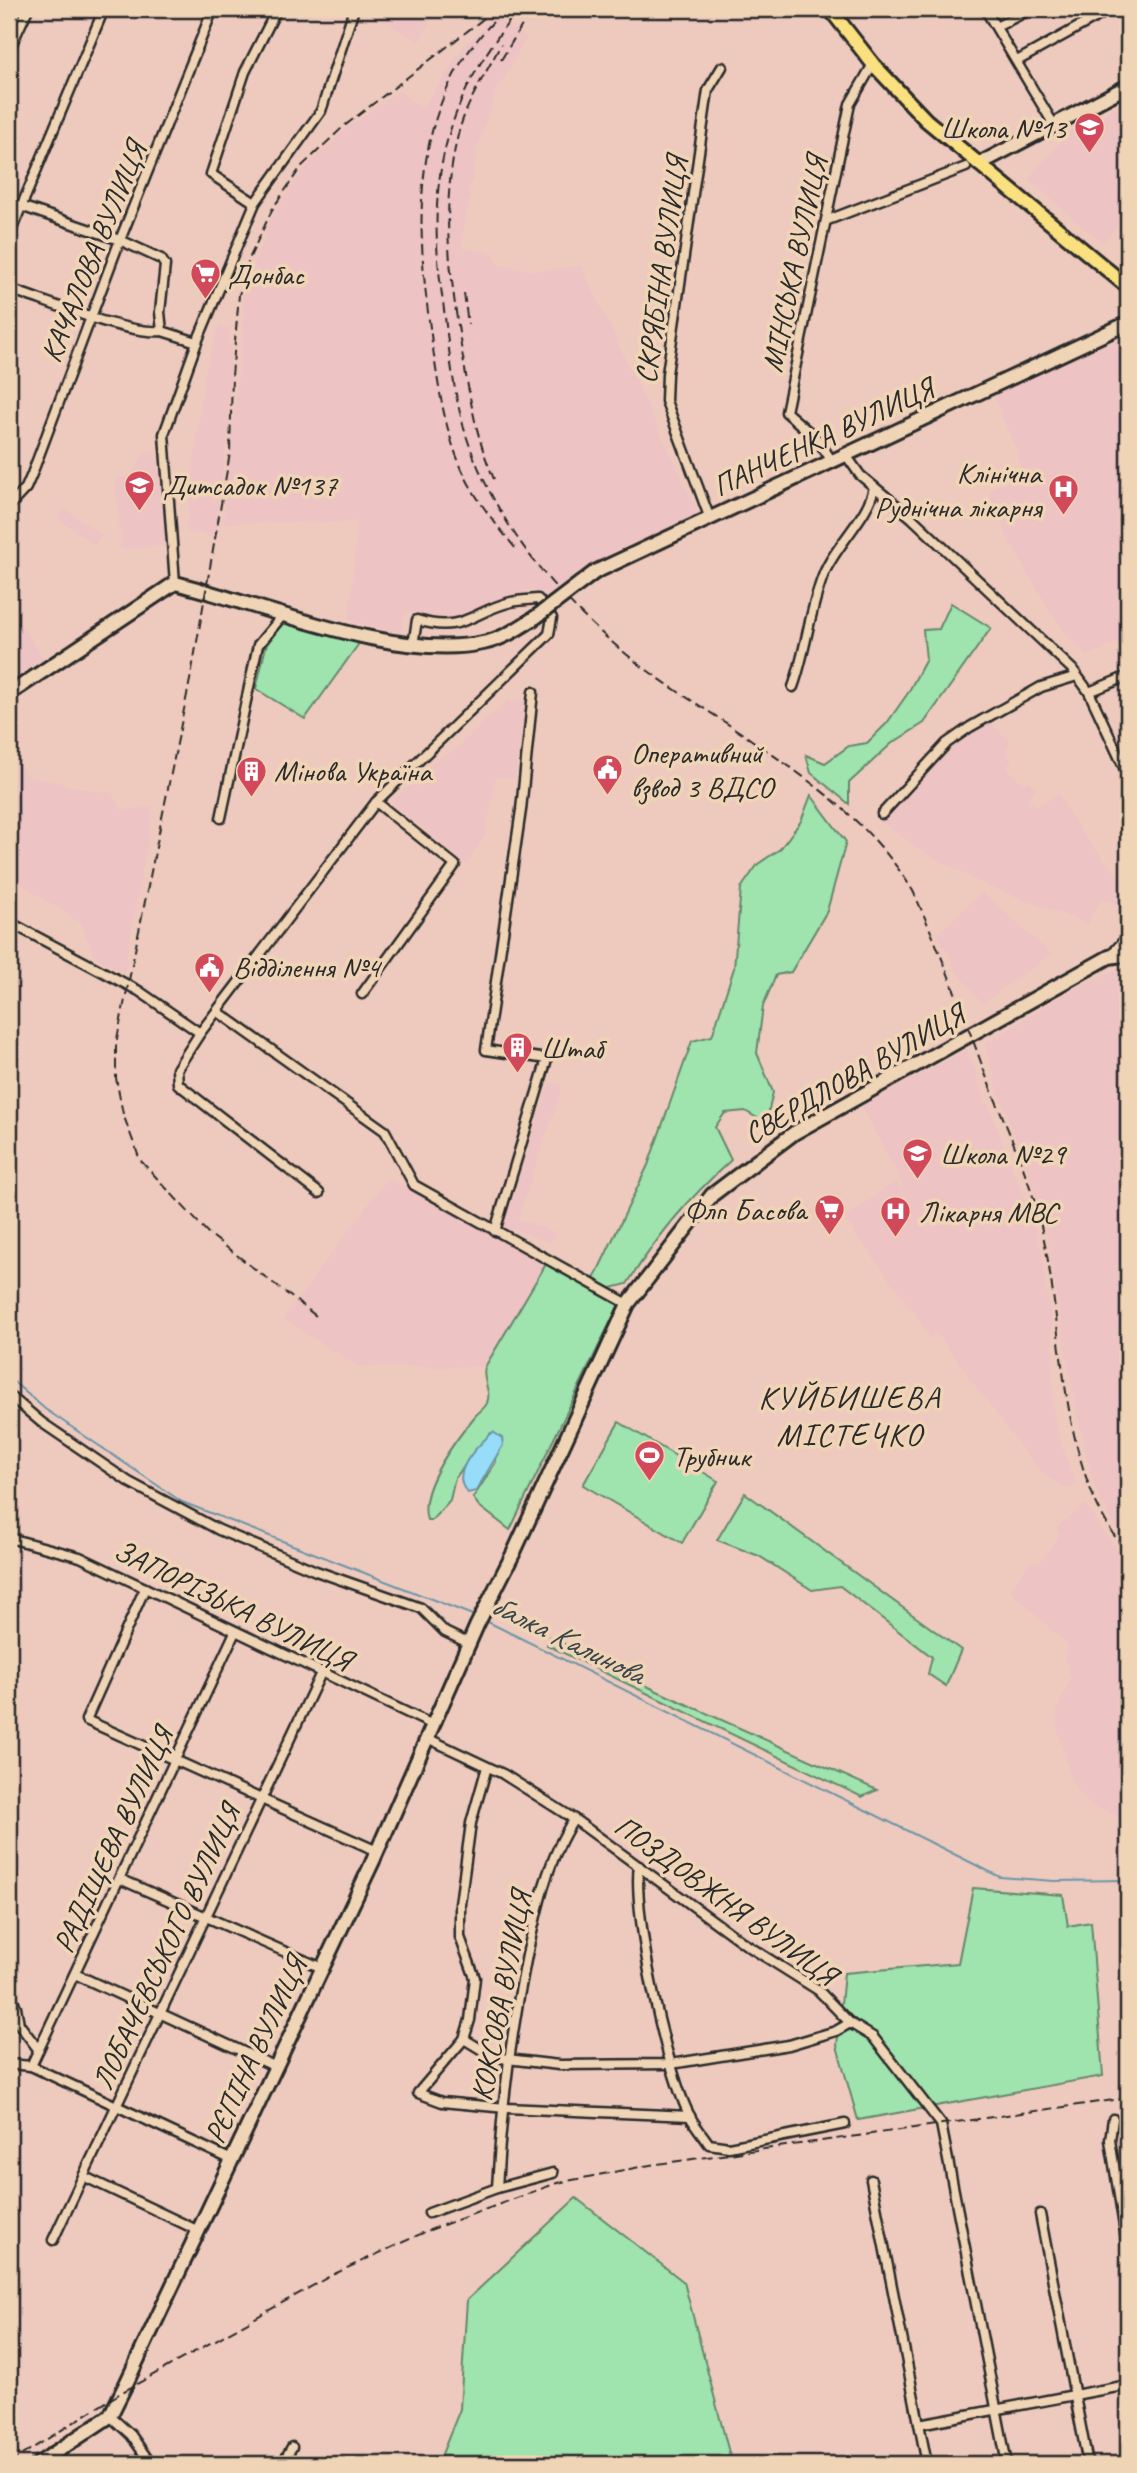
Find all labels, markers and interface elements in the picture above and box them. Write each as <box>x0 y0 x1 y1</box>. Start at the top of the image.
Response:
place label: Школа №13 <box>941 109 1068 147</box>
school or university icon: Школа №13 <box>1072 111 1106 155</box>
street label: КАЧАЛОВА ВУЛИЦЯ <box>32 132 156 368</box>
street label: МІНСЬКА ВУЛИЦЯ <box>753 148 836 375</box>
street label: СКРЯБІНА ВУЛИЦЯ <box>626 150 696 386</box>
place label: Донбас <box>228 255 305 293</box>
supermarket icon: Донбас <box>188 257 222 301</box>
street label: ПАНЧЕНКА ВУЛИЦЯ <box>707 367 943 505</box>
place label: Клінічна Руднічна лікарня <box>874 454 1044 526</box>
place label: Дитсадок №137 <box>163 466 338 504</box>
school or university icon: Дитсадок №137 <box>123 468 157 512</box>
hospital icon: Клінічна Руднічна лікарня <box>1047 473 1081 517</box>
place label: Оперативний взвод 3 ВДСО <box>631 734 776 806</box>
place label: Мінова Україна <box>274 752 433 790</box>
public building icon: Оперативний взвод 3 ВДСО <box>591 753 625 797</box>
building icon: Мінова Україна <box>234 754 268 798</box>
place label: Відділення №4 <box>233 948 382 986</box>
public building icon: Відділення №4 <box>193 950 227 994</box>
street label: СВЕРДЛОВА ВУЛИЦЯ <box>737 993 975 1153</box>
place label: Штаб <box>541 1029 608 1067</box>
building icon: Штаб <box>501 1031 535 1075</box>
place label: Школа №29 <box>940 1135 1068 1173</box>
school or university icon: Школа №29 <box>900 1137 934 1181</box>
place label: Флп Басова <box>684 1191 809 1229</box>
supermarket icon: Флп Басова <box>812 1193 846 1237</box>
place label: Лікарня МВС <box>919 1193 1061 1231</box>
hospital icon: Лікарня МВС <box>879 1195 913 1239</box>
district label: КУЙБИШЕВА МІСТЕЧКО <box>759 1377 941 1455</box>
place label: Трубник <box>673 1437 753 1475</box>
sports icon: Трубник <box>633 1439 667 1483</box>
street label: ЗАПОРІЗЬКА ВУЛИЦЯ <box>108 1531 362 1681</box>
water label: балка Калинова <box>485 1584 655 1695</box>
street label: РАДІЩЕВА ВУЛИЦЯ <box>44 1717 184 1958</box>
street label: ЛОБАЧЕВСЬКОГО ВУЛИЦЯ <box>83 1794 251 2095</box>
street label: ПОЗДОВЖНЯ ВУЛИЦЯ <box>607 1806 848 1996</box>
street label: КОКСОВА ВУЛИЦЯ <box>462 1884 541 2104</box>
street label: РЄПІНА ВУЛИЦЯ <box>195 1947 317 2149</box>

